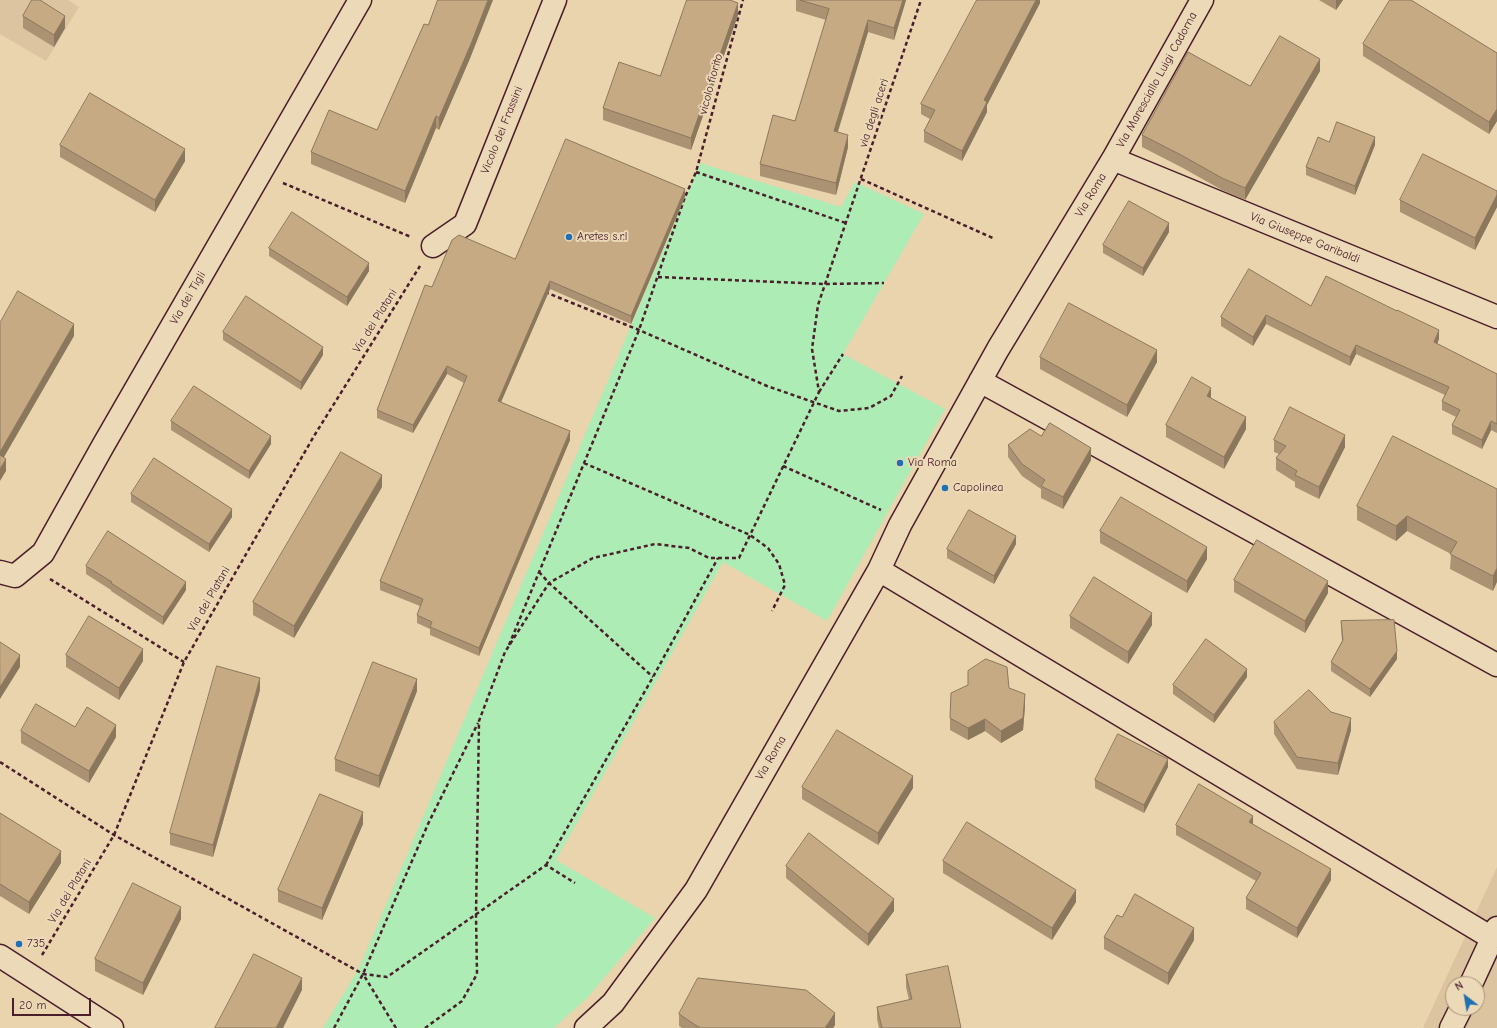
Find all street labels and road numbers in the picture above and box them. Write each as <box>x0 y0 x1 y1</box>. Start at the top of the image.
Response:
street label: Via Maresciallo Luigi Cadorna <box>1114 10 1200 150</box>
street label: vicolo fiorito <box>696 52 726 116</box>
street label: via degli aceri <box>856 77 892 149</box>
street label: Vicolo dei Frassini <box>478 84 526 176</box>
street label: Via Roma <box>1072 170 1110 220</box>
street label: Via Giuseppe Garibaldi <box>1248 209 1362 267</box>
street label: Via dei Tigli <box>167 269 209 327</box>
street label: Via dei Platani <box>350 286 400 356</box>
street label: Via dei Platani <box>185 564 233 634</box>
street label: Via Roma <box>753 733 789 783</box>
street label: Via dei Platani <box>45 856 95 926</box>

